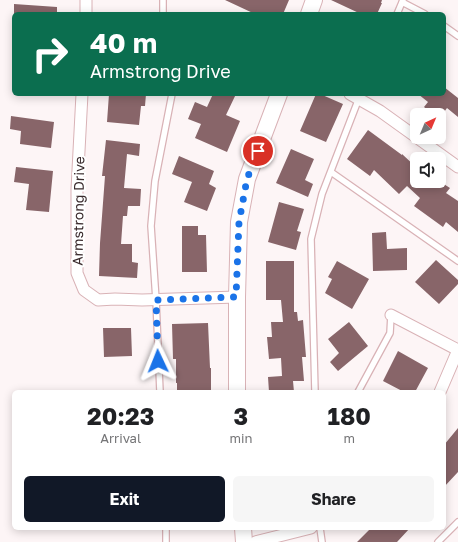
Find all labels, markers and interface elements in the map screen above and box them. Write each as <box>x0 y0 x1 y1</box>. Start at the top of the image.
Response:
text: 40 m <box>90 26 157 59</box>
icon: right <box>24 28 76 80</box>
text: Armstrong Drive <box>90 60 231 82</box>
north arrow <box>410 108 446 144</box>
map controls <box>410 108 446 188</box>
pin <box>241 134 275 168</box>
icon: arrive <box>247 140 269 162</box>
button: sound <box>410 152 446 188</box>
street label: Armstrong Drive <box>69 156 87 266</box>
position arrow <box>137 340 179 382</box>
text: 20:23 <box>87 401 154 430</box>
text: 3 <box>234 401 248 430</box>
text: 180 <box>328 401 371 430</box>
text: Arrival <box>100 430 141 446</box>
text: min <box>229 430 252 446</box>
text: m <box>343 430 355 446</box>
button: Exit <box>24 476 225 522</box>
button: Share <box>233 476 434 522</box>

